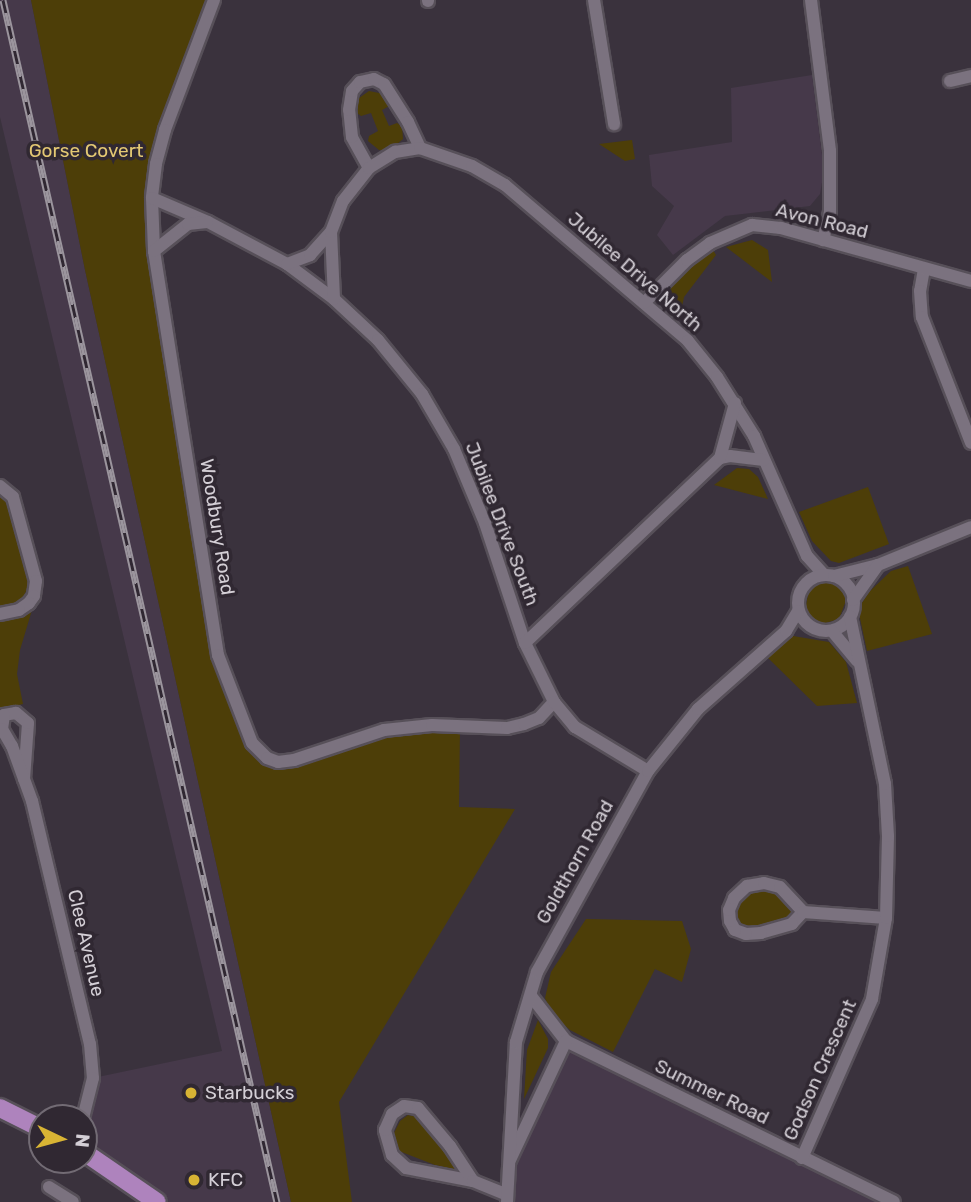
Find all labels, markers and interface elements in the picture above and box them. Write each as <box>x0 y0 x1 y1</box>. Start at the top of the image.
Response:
park label: Gorse Covert <box>29 140 143 162</box>
street label: Avon Road <box>773 199 871 243</box>
street label: Jubilee Drive North <box>563 207 707 337</box>
street label: Jubilee Drive South <box>460 439 544 609</box>
street label: Woodbury Road <box>195 457 239 597</box>
street label: Goldthorn Road <box>532 796 618 928</box>
street label: Clee Avenue <box>63 887 109 999</box>
street label: Godson Crescent <box>779 996 861 1144</box>
street label: Summer Road <box>651 1054 773 1130</box>
place label: Starbucks <box>205 1082 294 1104</box>
marker: Starbucks <box>183 1085 199 1101</box>
north arrow <box>28 1104 98 1174</box>
text: N <box>70 1133 94 1149</box>
place label: KFC <box>208 1169 243 1191</box>
marker: KFC <box>186 1172 202 1188</box>

